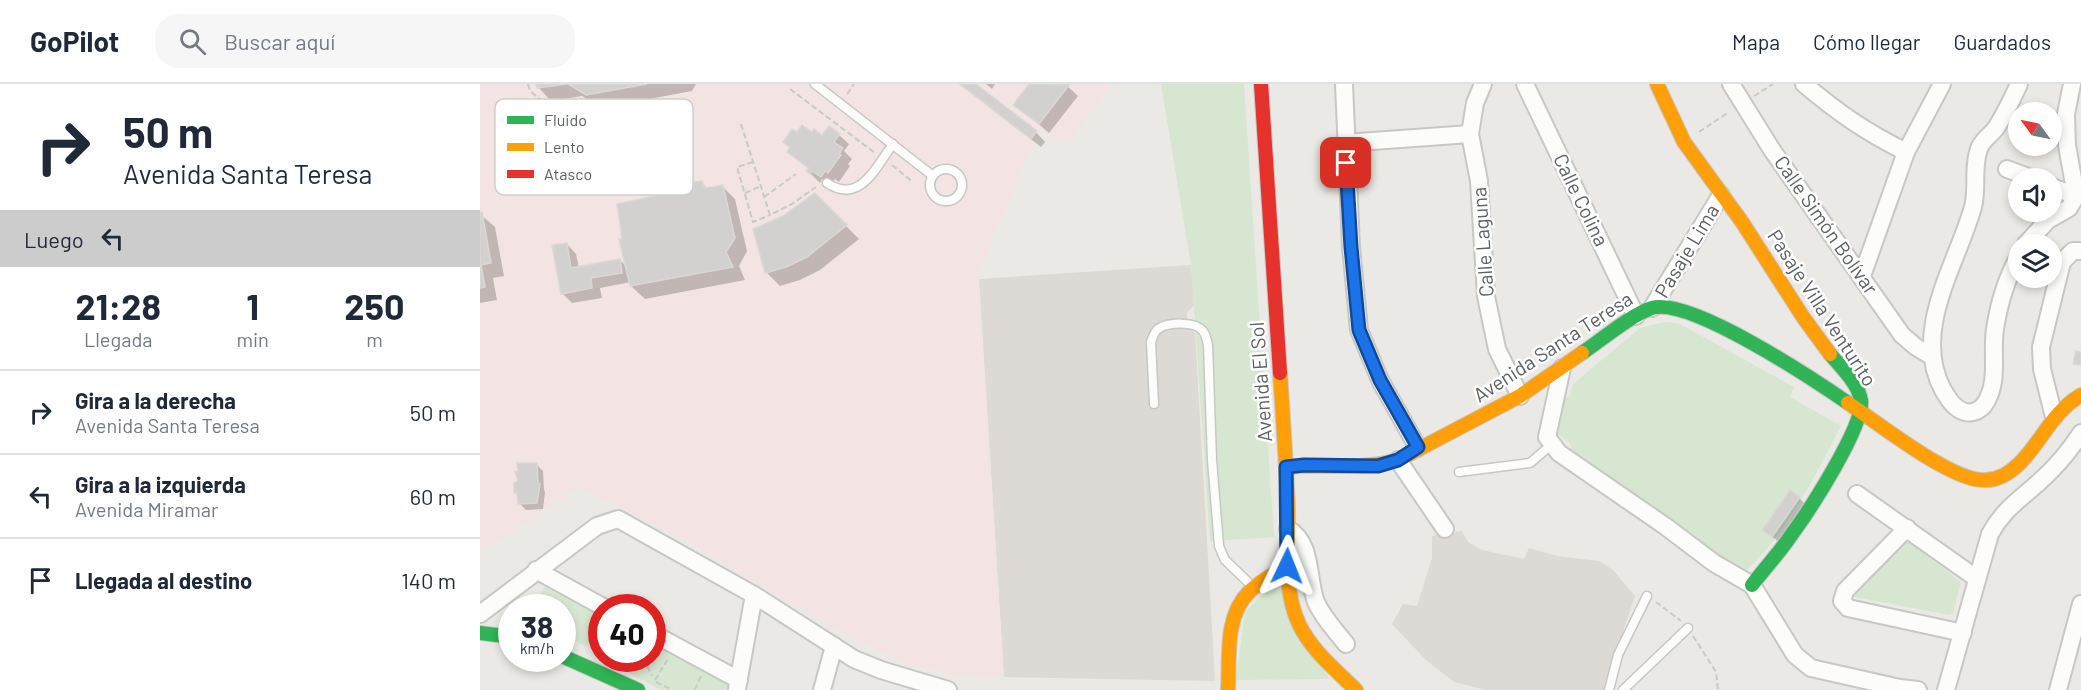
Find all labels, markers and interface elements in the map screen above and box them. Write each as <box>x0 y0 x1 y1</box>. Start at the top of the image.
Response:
search box <box>155 14 575 68</box>
text: GoPilot <box>30 24 119 58</box>
icon: search <box>176 25 209 58</box>
text: Buscar aquí <box>224 28 335 54</box>
text: Mapa <box>1732 29 1780 54</box>
text: Cómo llegar <box>1813 29 1920 54</box>
text: Guardados <box>1953 29 2051 54</box>
legend <box>495 99 693 195</box>
north arrow <box>2008 102 2062 156</box>
map controls <box>2008 102 2062 288</box>
text: 50 m <box>123 106 213 156</box>
icon: right <box>24 108 102 186</box>
text: Fluido <box>544 110 587 129</box>
text: Lento <box>544 137 585 156</box>
pin <box>1320 137 1371 188</box>
icon: arrive <box>1329 146 1362 179</box>
street label: Calle Colina <box>1549 149 1615 250</box>
street label: Calle Simón Bolívar <box>1770 150 1884 298</box>
text: Avenida Santa Teresa <box>123 157 372 189</box>
text: Atasco <box>544 164 592 183</box>
button: sound <box>2008 168 2062 222</box>
street label: Calle Laguna <box>1466 186 1498 298</box>
street label: Pasaje Lima <box>1649 199 1723 302</box>
icon: left <box>96 222 129 255</box>
street label: Pasaje Villa Venturito <box>1763 225 1883 390</box>
text: Luego <box>24 226 84 252</box>
button: layers <box>2008 234 2062 288</box>
text: 21:28 <box>76 284 161 327</box>
text: 1 <box>246 284 259 327</box>
text: 250 <box>344 284 404 327</box>
street label: Avenida Santa Teresa <box>1468 286 1636 407</box>
street label: Avenida El Sol <box>1244 321 1276 443</box>
text: Llegada <box>84 327 153 351</box>
text: min <box>236 327 269 351</box>
text: m <box>366 327 383 351</box>
text: Gira a la derecha <box>75 387 236 413</box>
icon: right <box>24 396 57 429</box>
text: 50 m <box>410 399 456 425</box>
text: Avenida Santa Teresa <box>75 413 260 437</box>
text: Gira a la izquierda <box>75 471 246 497</box>
icon: left <box>24 480 57 513</box>
text: 60 m <box>410 483 456 509</box>
text: Avenida Miramar <box>75 497 218 521</box>
position arrow <box>1255 534 1319 598</box>
icon: arrive <box>24 564 57 597</box>
text: Llegada al destino <box>75 567 252 593</box>
text: 140 m <box>401 567 456 593</box>
speed limit sign: 40 <box>588 594 666 672</box>
text: 38 <box>521 608 553 644</box>
text: km/h <box>520 639 554 657</box>

